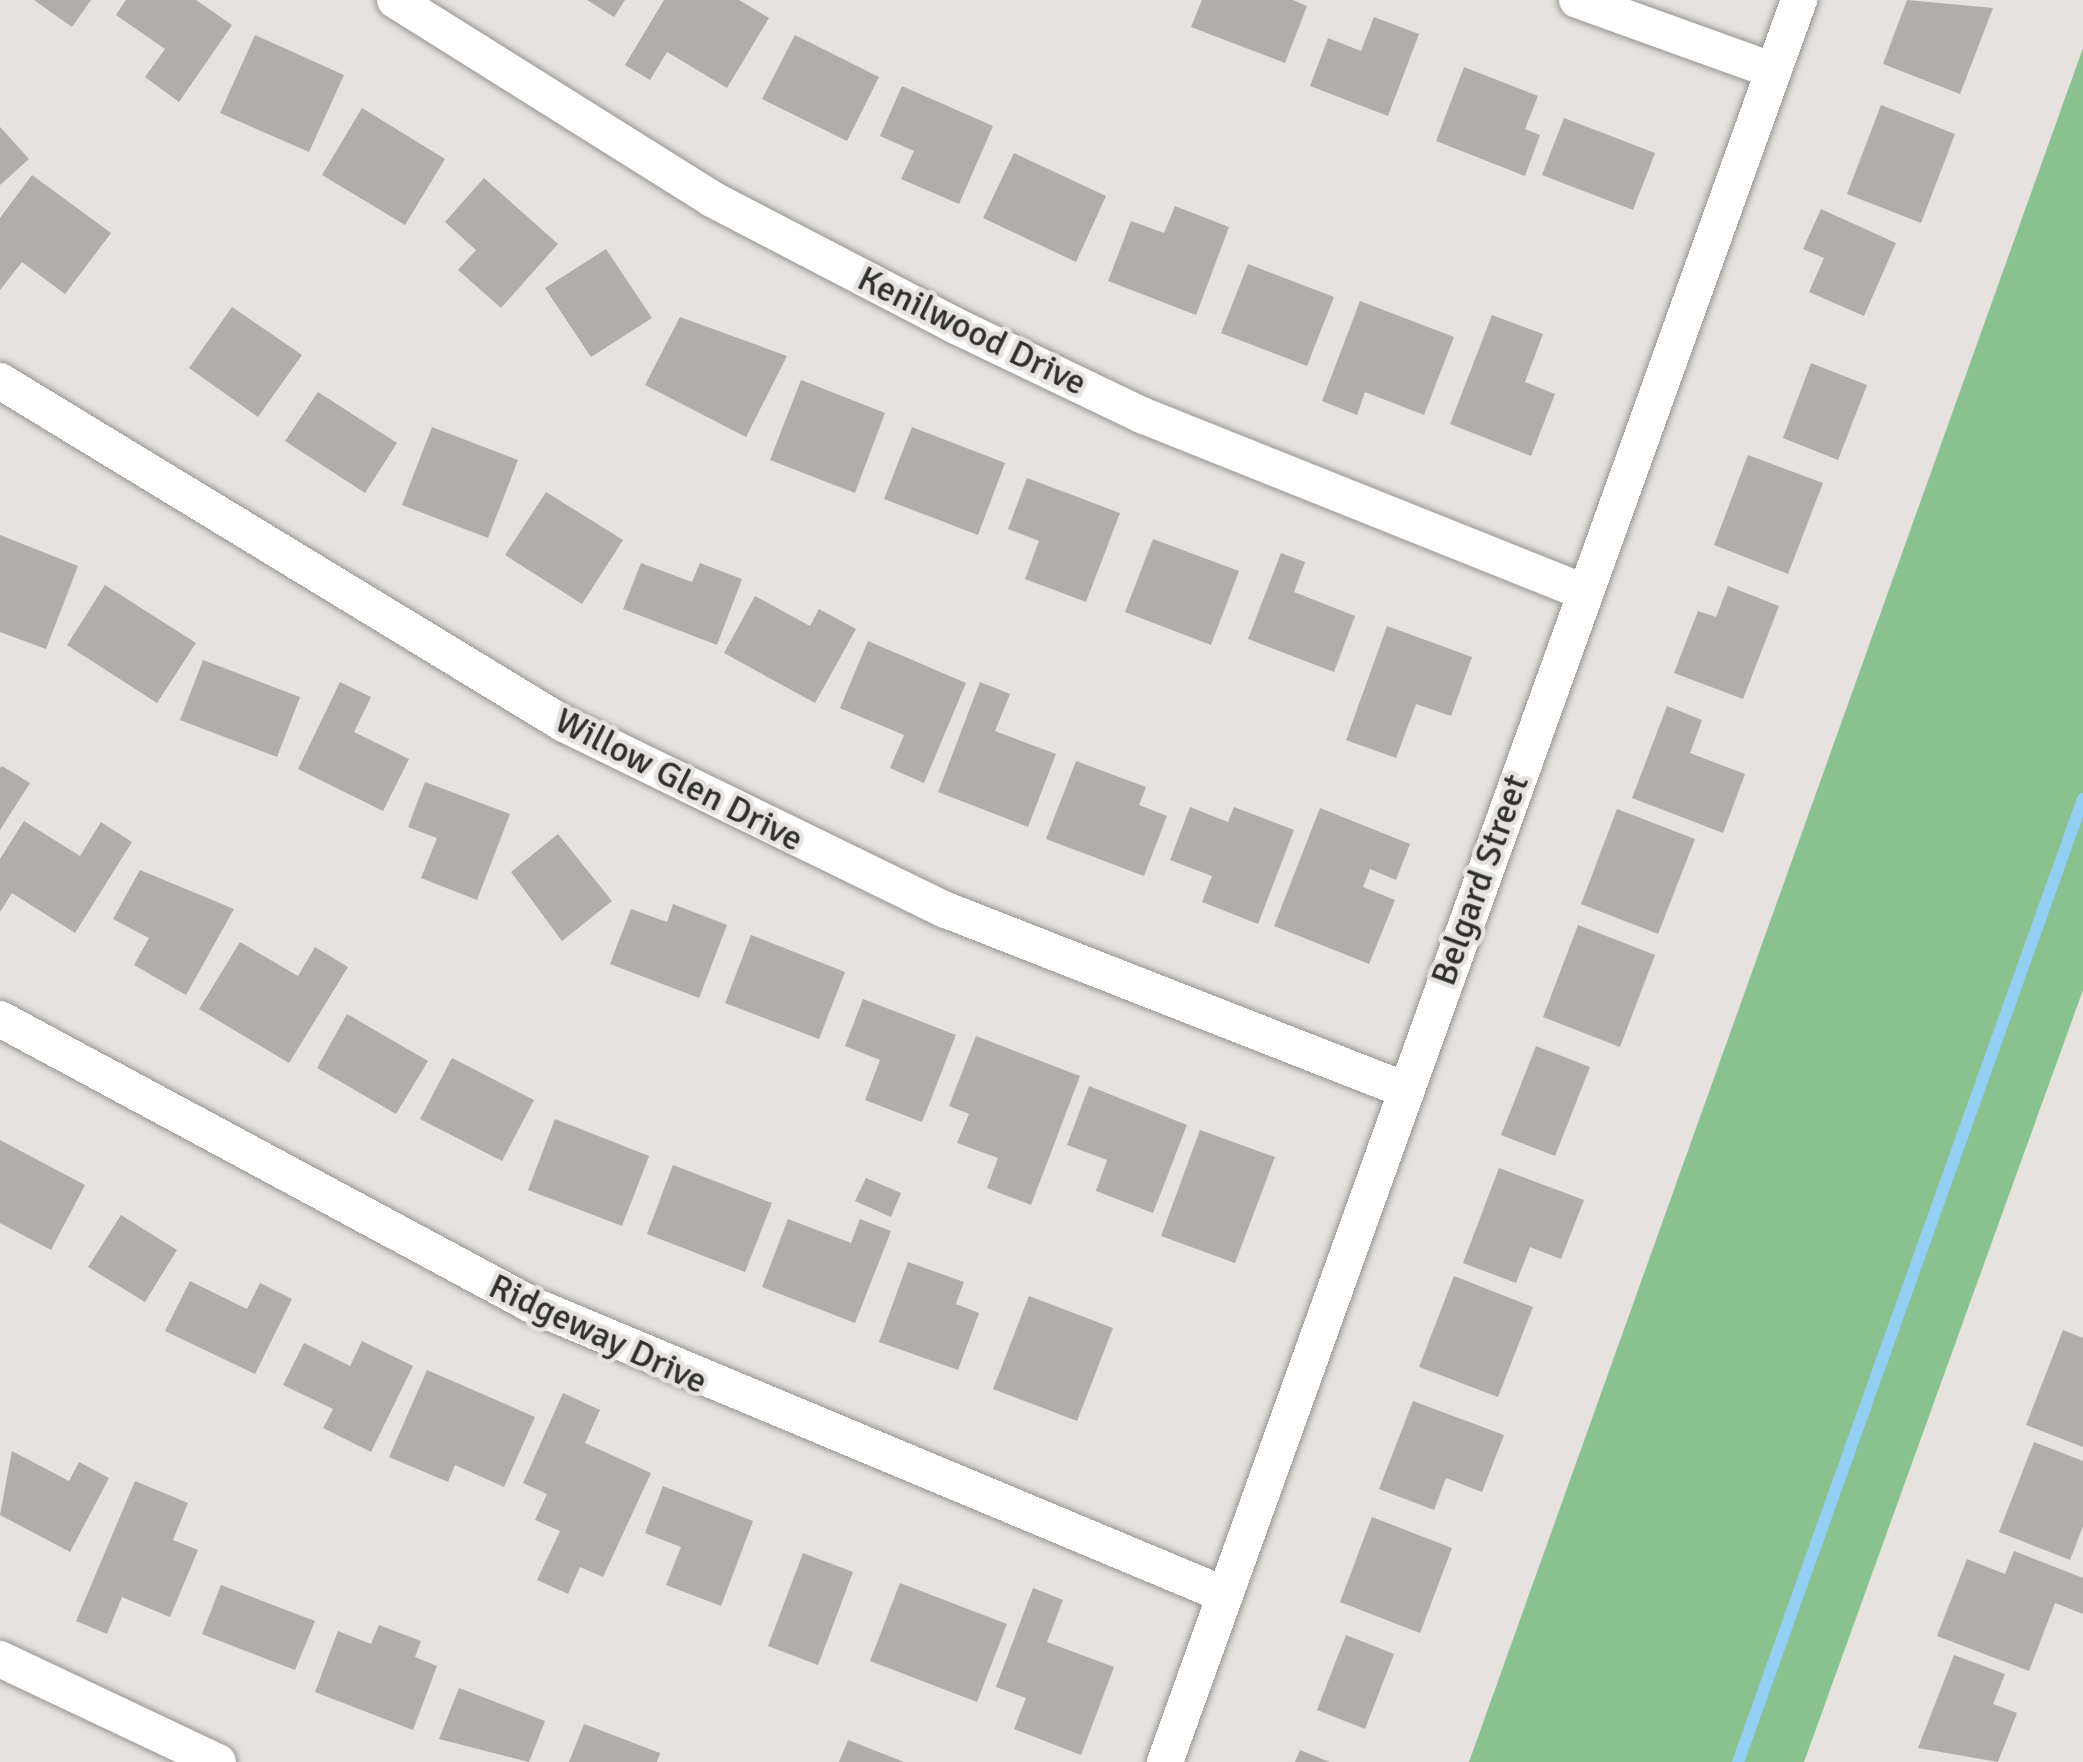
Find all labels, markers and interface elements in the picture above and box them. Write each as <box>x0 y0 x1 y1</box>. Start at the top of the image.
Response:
street label: Kenilwood Drive <box>851 257 1093 405</box>
street label: Willow Glen Drive <box>548 699 810 861</box>
street label: Belgard Street <box>1422 769 1538 991</box>
street label: Ridgeway Drive <box>482 1265 714 1403</box>

